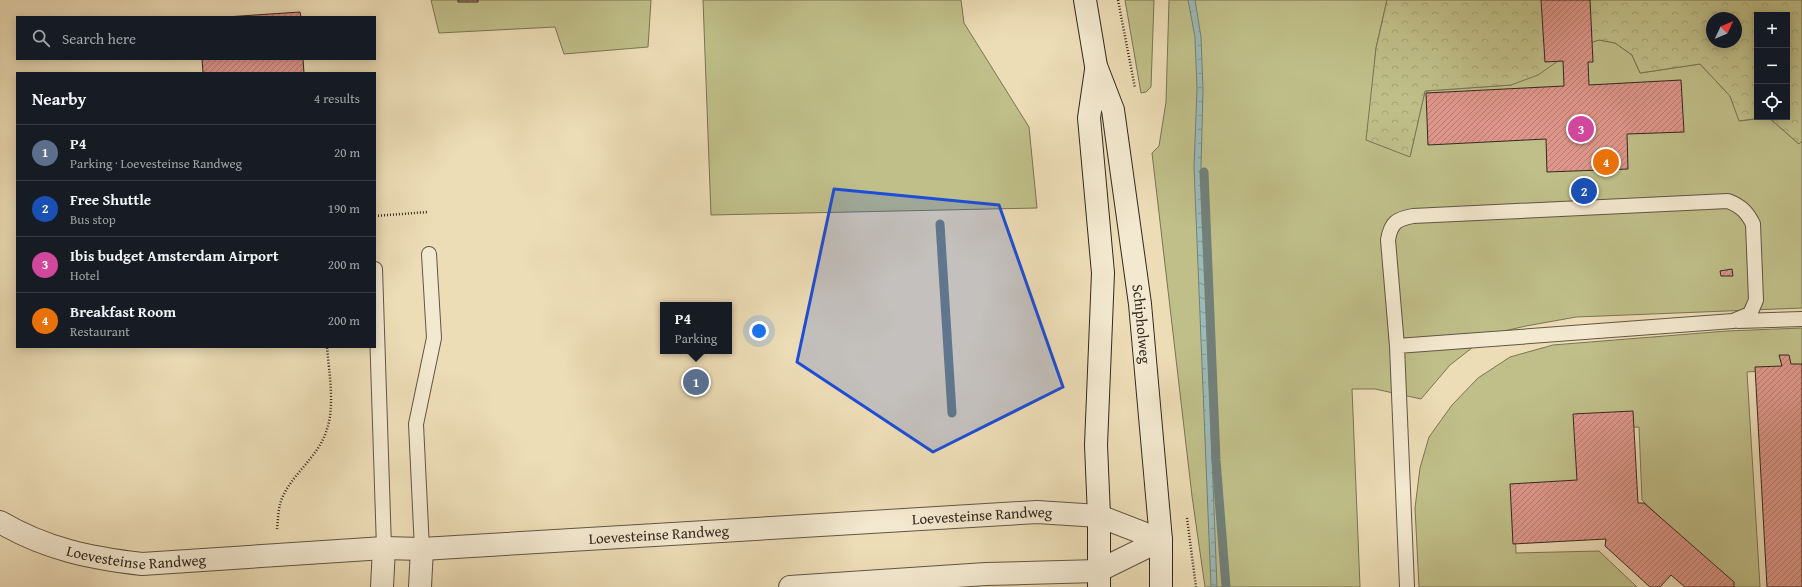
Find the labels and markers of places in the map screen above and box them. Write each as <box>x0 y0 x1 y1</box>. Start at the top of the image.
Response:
pin: 3 <box>1568 114 1594 144</box>
pin: 4 <box>1593 147 1619 177</box>
pin: 2 <box>1571 176 1597 206</box>
pin: 1 <box>683 367 709 397</box>

